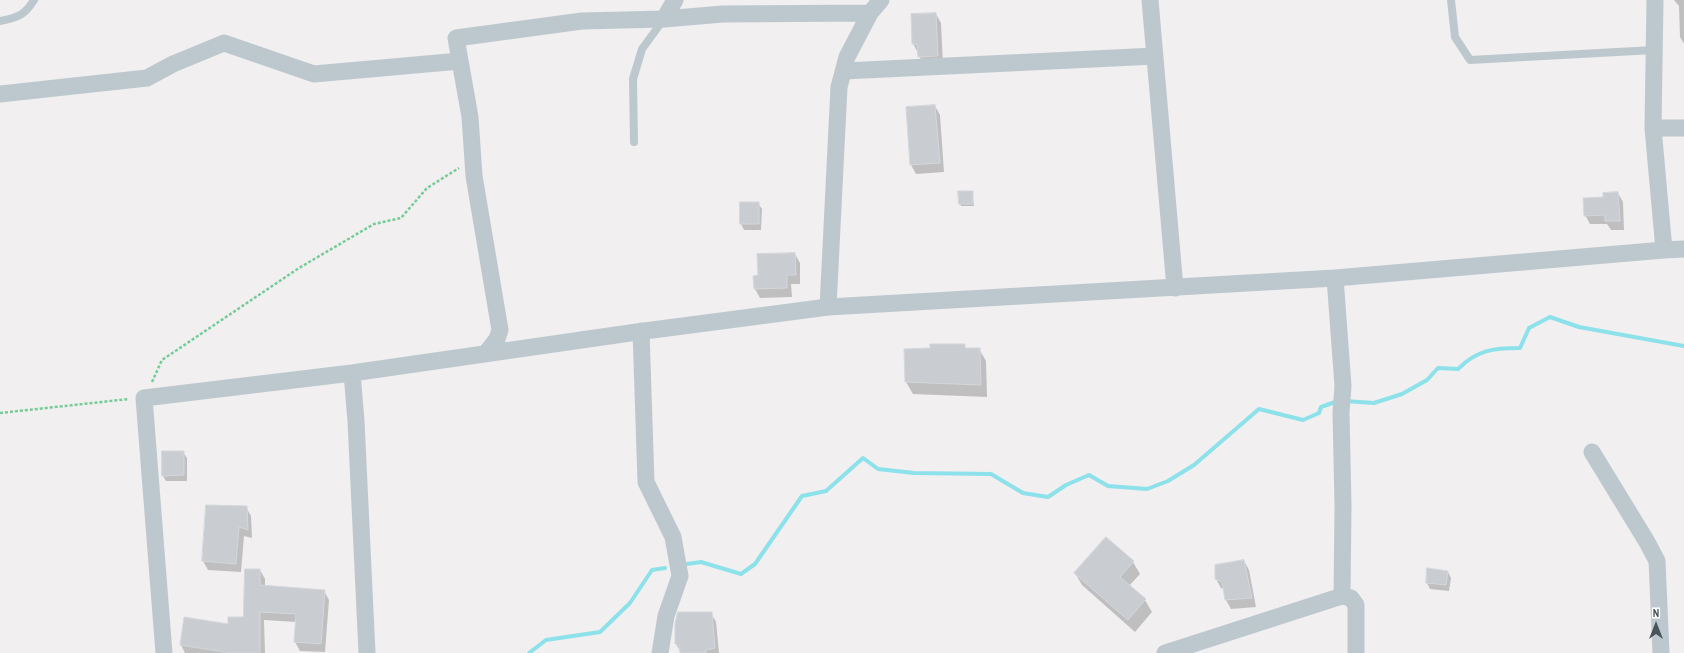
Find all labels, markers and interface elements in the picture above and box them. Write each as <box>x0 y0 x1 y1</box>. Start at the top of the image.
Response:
north arrow <box>1636 605 1676 645</box>
text: N <box>1653 606 1659 620</box>

